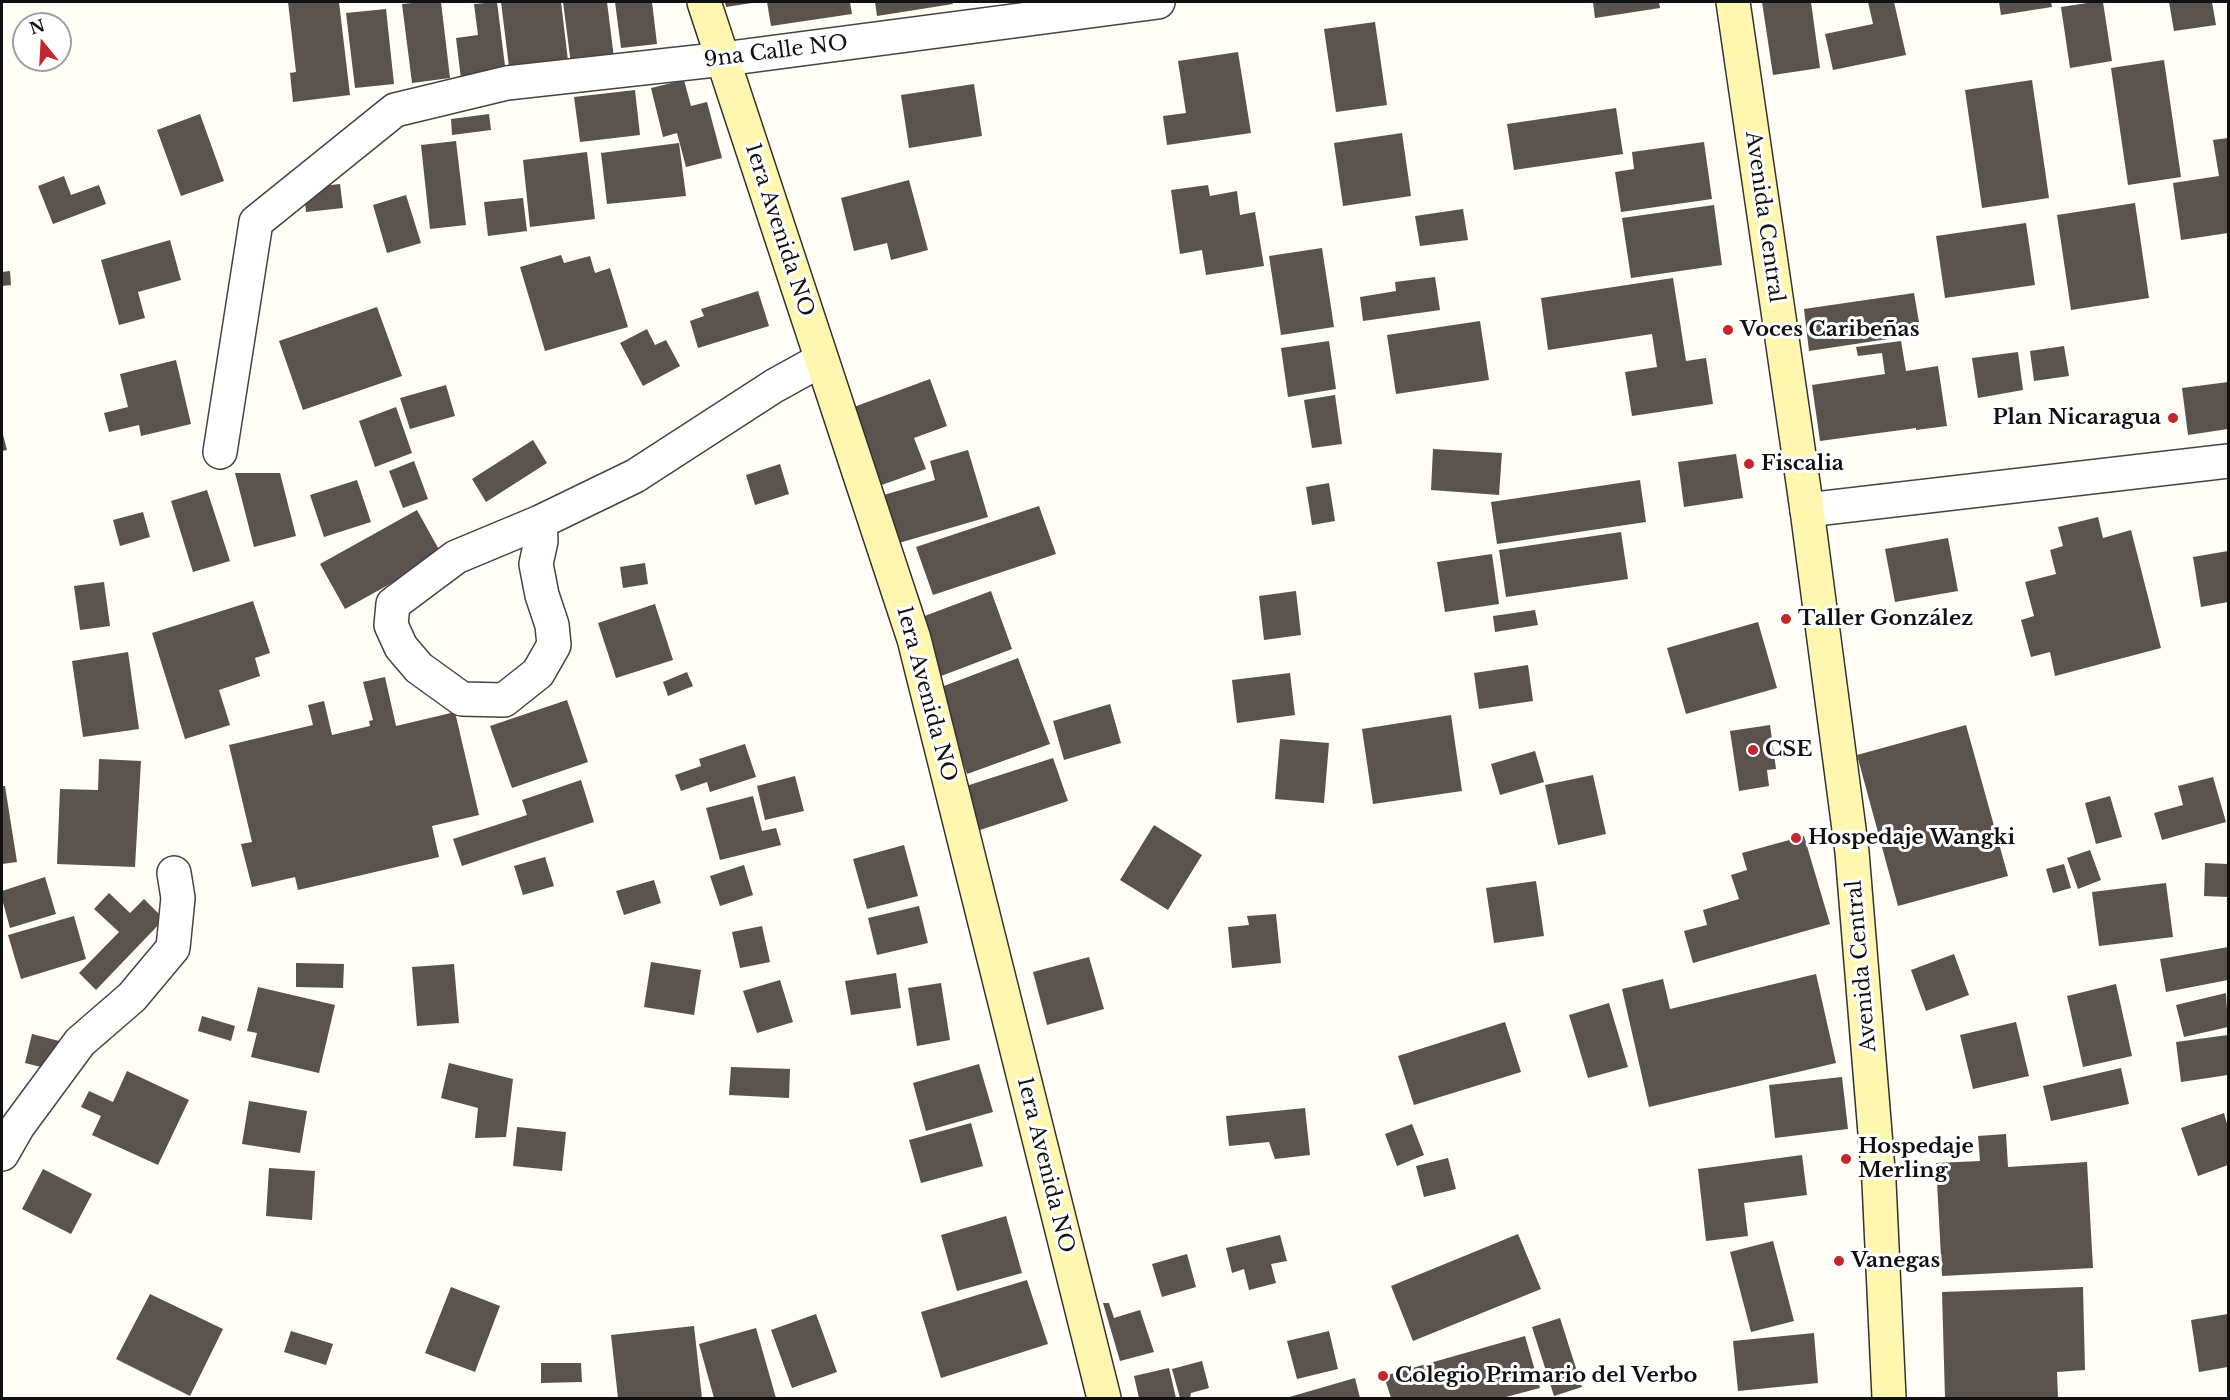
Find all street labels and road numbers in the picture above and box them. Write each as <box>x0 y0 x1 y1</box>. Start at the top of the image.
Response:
street label: 9na Calle NO <box>703 31 849 73</box>
street label: Avenida Central <box>1740 130 1788 304</box>
street label: 1era Avenida NO <box>739 140 819 320</box>
street label: 1era Avenida NO <box>890 604 962 784</box>
street label: Avenida Central <box>1842 879 1882 1053</box>
street label: 1era Avenida NO <box>1011 1074 1079 1256</box>

